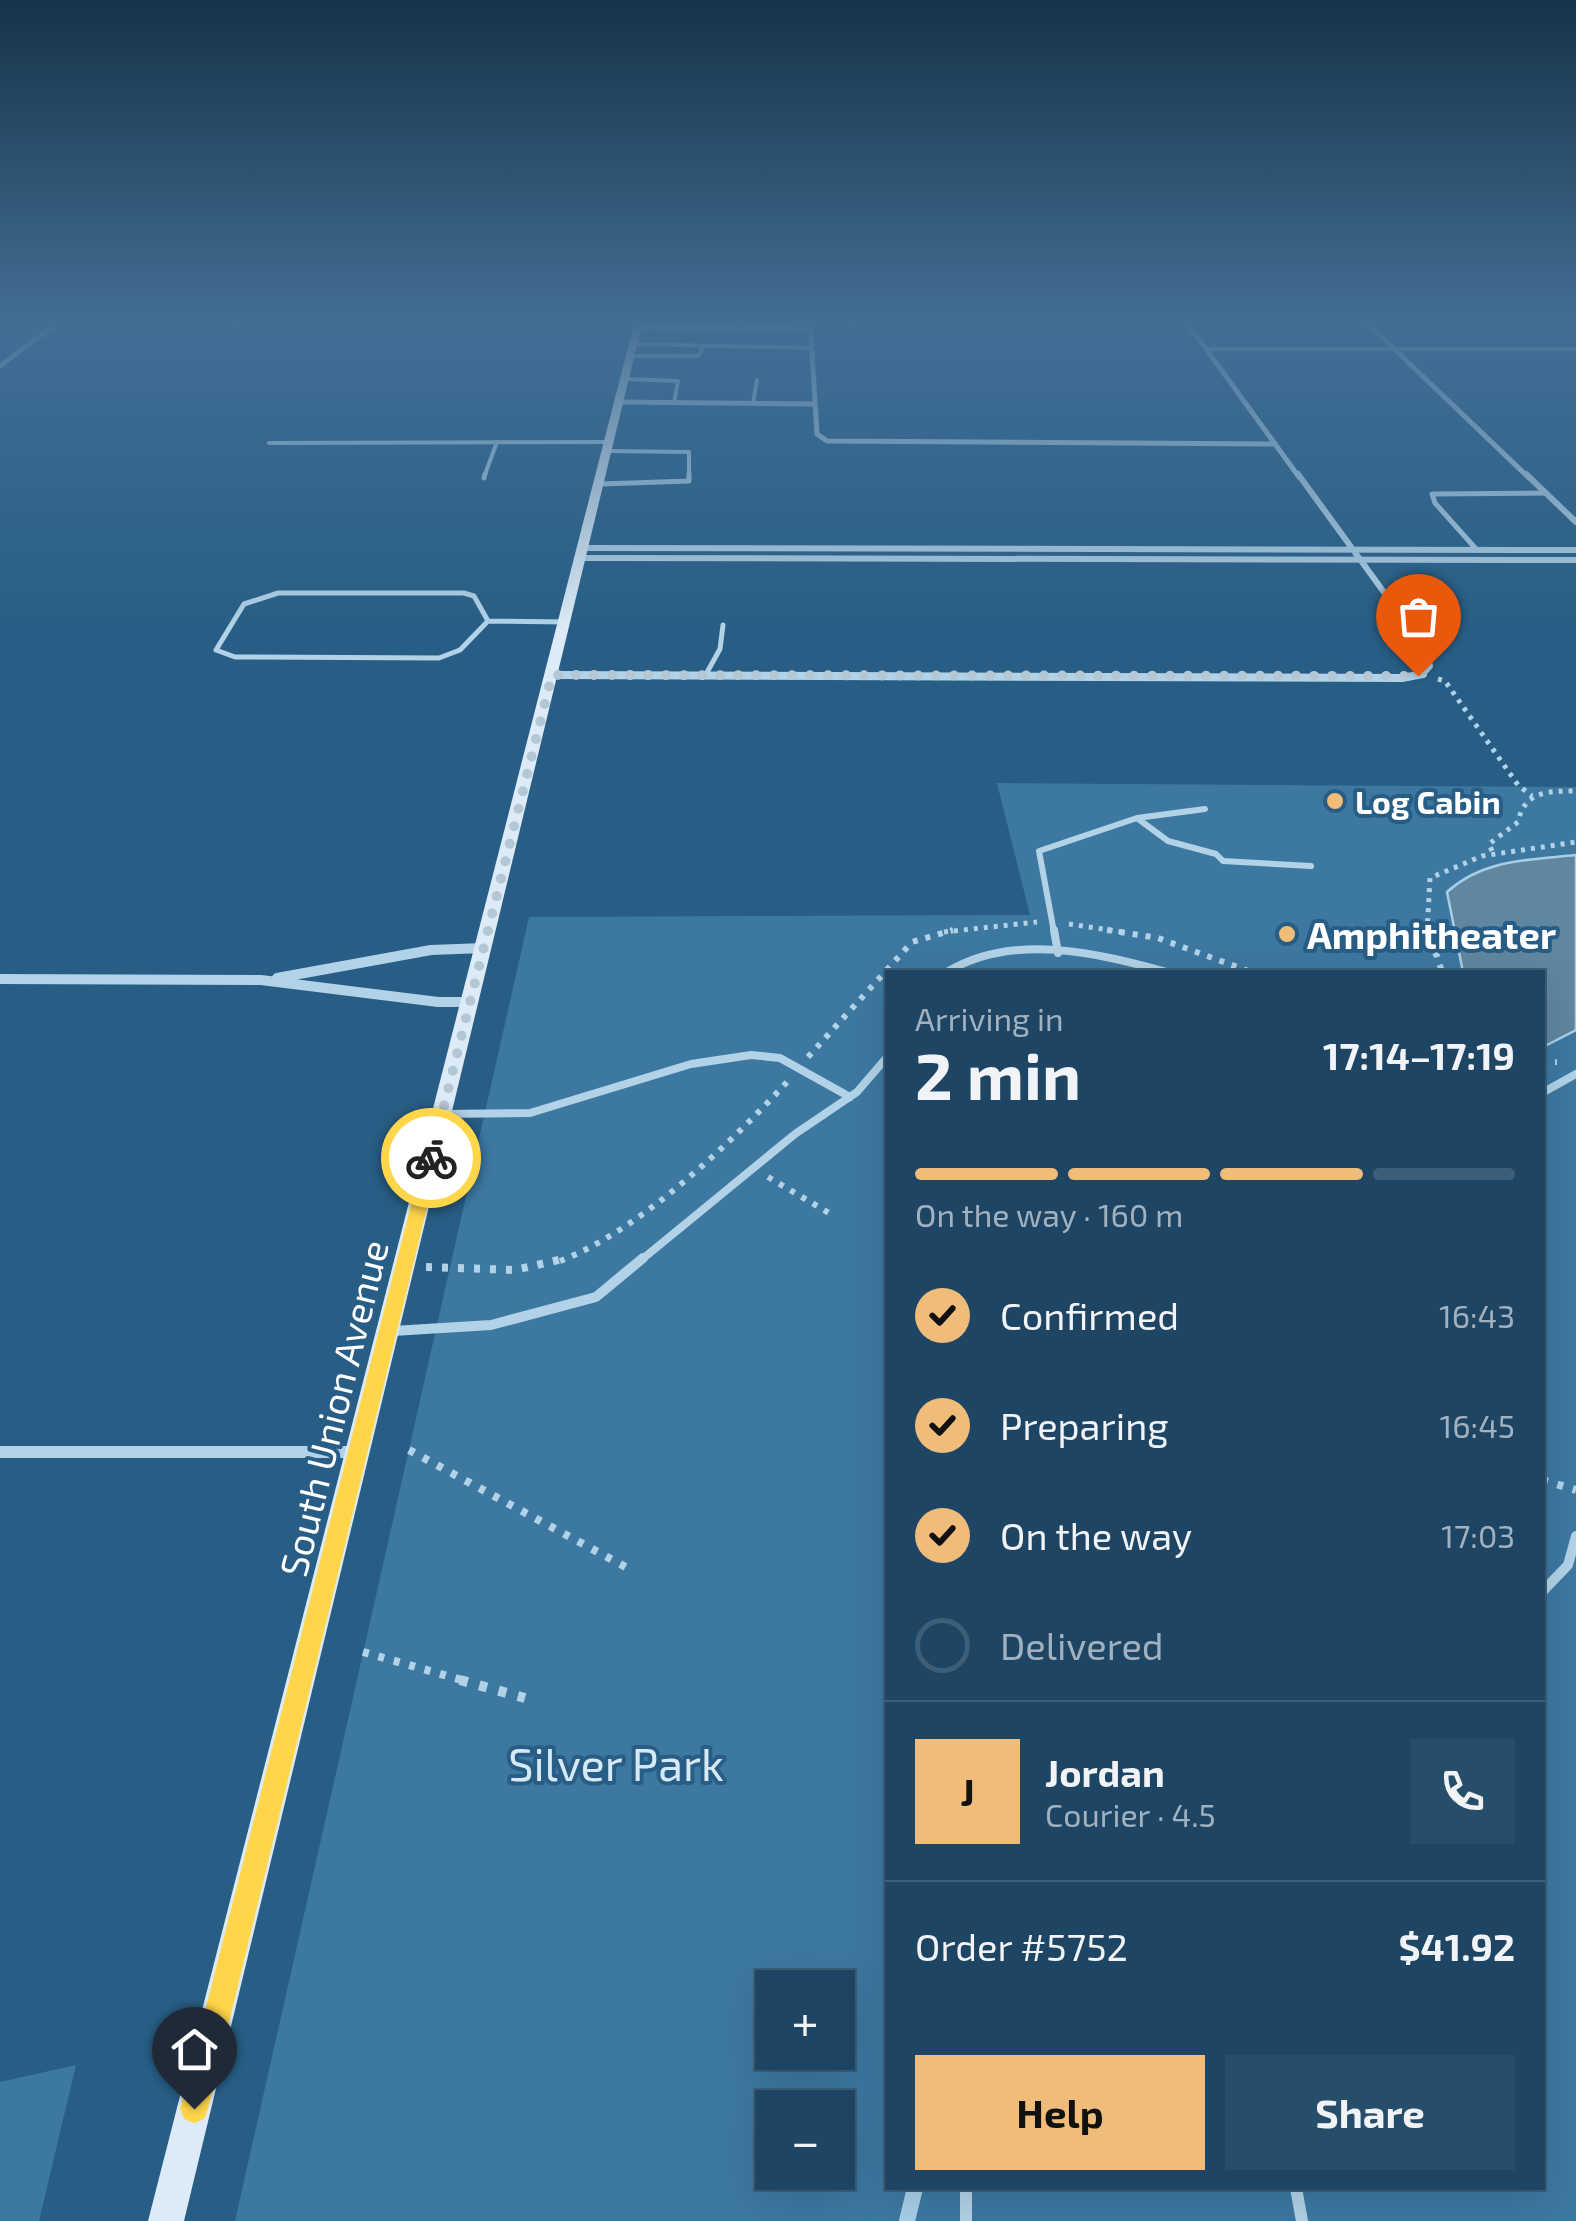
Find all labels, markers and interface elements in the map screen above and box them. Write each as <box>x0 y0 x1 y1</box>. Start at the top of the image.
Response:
pin <box>1376 574 1461 677</box>
icon: bag <box>1391 589 1446 644</box>
place label: Log Cabin <box>1355 782 1501 820</box>
marker: Log Cabin <box>1324 790 1346 812</box>
place label: Amphitheater <box>1307 911 1556 957</box>
marker: Amphitheater <box>1276 923 1298 945</box>
text: Arriving in <box>915 999 1064 1037</box>
text: 17:14–17:19 <box>1323 1032 1515 1078</box>
text: 2 min <box>915 1035 1081 1113</box>
courier <box>381 1108 481 1208</box>
icon: bike <box>404 1131 459 1186</box>
text: On the way · 160 m <box>915 1195 1183 1233</box>
street label: South Union Avenue <box>269 1235 397 1581</box>
icon: check <box>915 1288 970 1343</box>
text: Confirmed <box>1000 1292 1179 1338</box>
text: 16:43 <box>1439 1296 1515 1334</box>
icon: check <box>915 1398 970 1453</box>
text: Preparing <box>1000 1402 1168 1448</box>
text: 16:45 <box>1440 1406 1515 1444</box>
icon: check <box>915 1508 970 1563</box>
text: On the way <box>1000 1512 1192 1558</box>
text: 17:03 <box>1441 1516 1515 1554</box>
text: Delivered <box>1000 1622 1164 1668</box>
park label: Silver Park <box>508 1736 724 1790</box>
button: phone <box>1410 1739 1515 1844</box>
text: Jordan <box>1045 1749 1165 1795</box>
text: J <box>960 1768 975 1814</box>
text: Courier · 4.5 <box>1045 1795 1216 1833</box>
text: Order #5752 <box>915 1923 1128 1969</box>
text: $41.92 <box>1399 1923 1515 1969</box>
map controls <box>755 1970 855 2190</box>
button: + <box>755 1970 855 2070</box>
pin <box>152 2007 237 2110</box>
icon: home <box>167 2022 222 2077</box>
button: Help <box>915 2055 1205 2170</box>
button: Share <box>1225 2055 1515 2170</box>
button: − <box>755 2090 855 2190</box>

